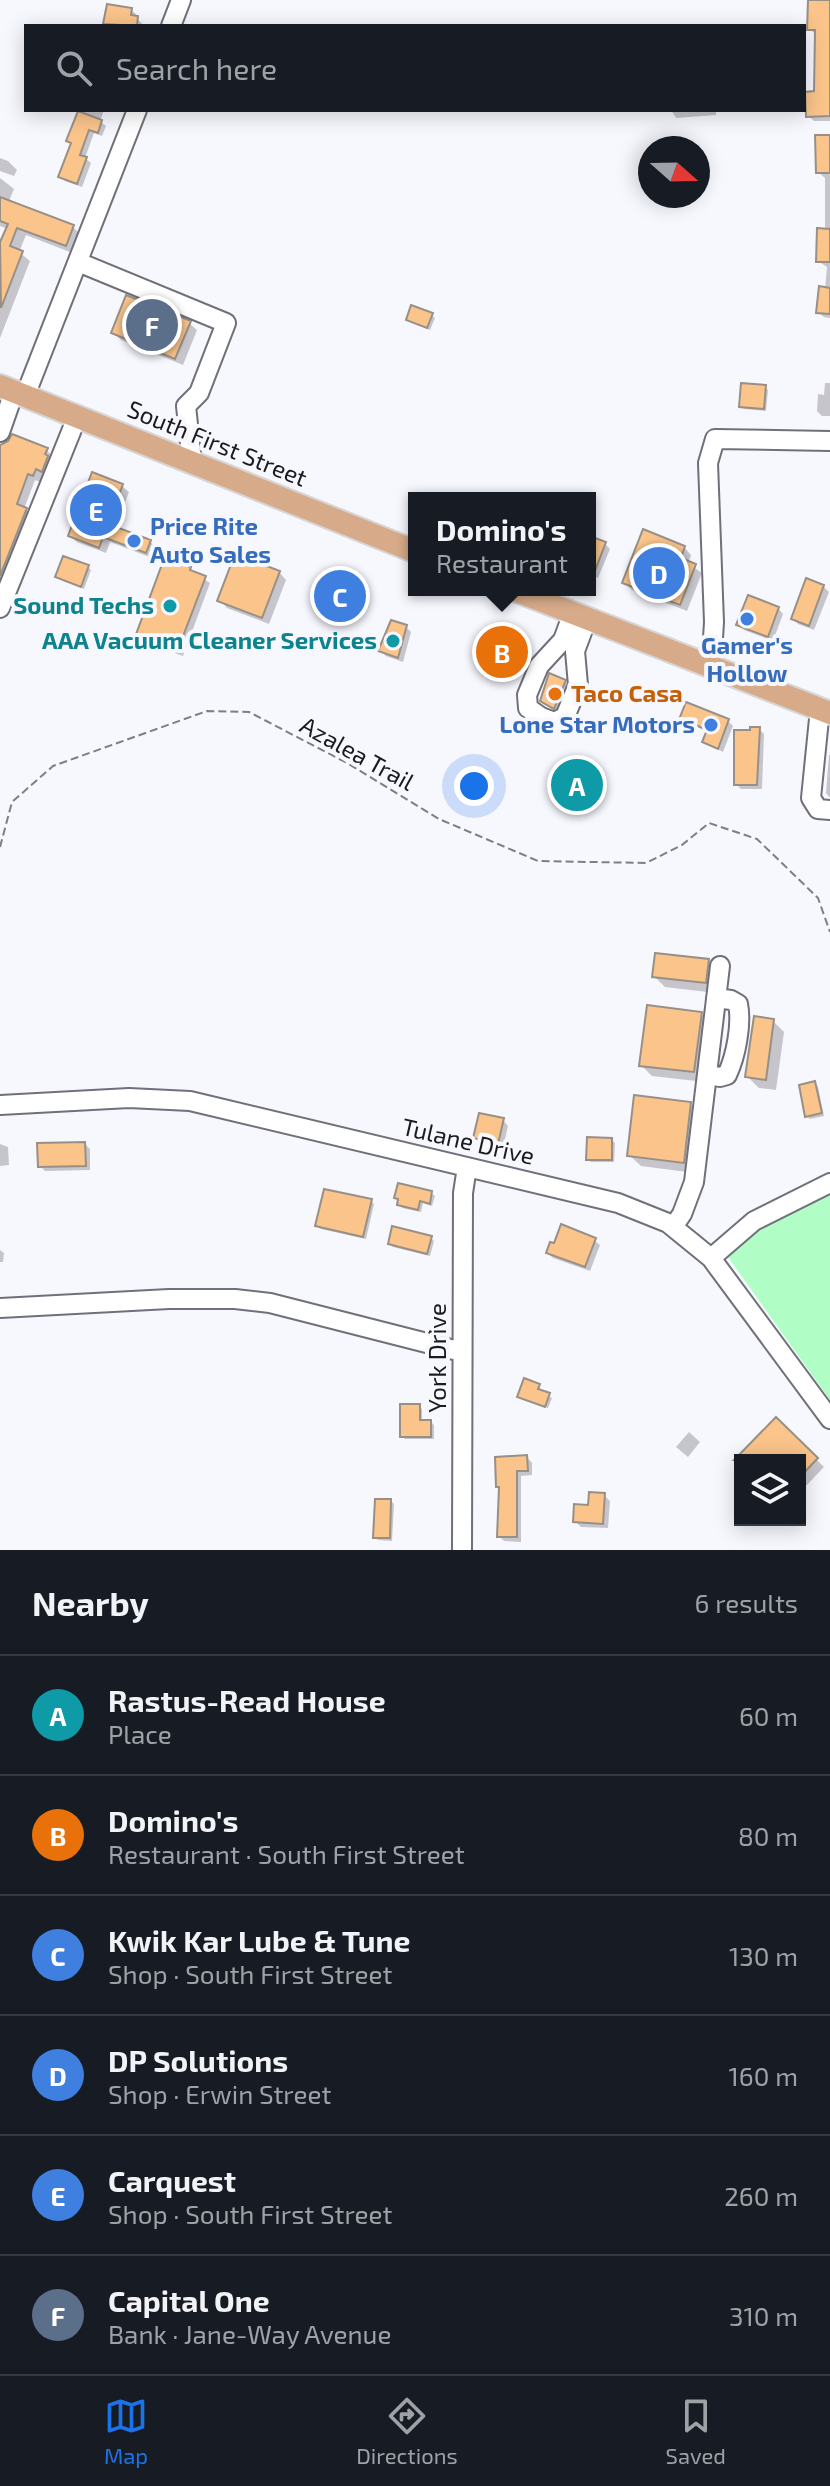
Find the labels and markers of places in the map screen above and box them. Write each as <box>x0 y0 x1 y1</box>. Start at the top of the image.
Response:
pin: F <box>126 295 178 355</box>
pin: E <box>70 480 122 540</box>
place label: Price Rite Auto Sales <box>150 511 271 568</box>
marker: Price Rite Auto Sales <box>125 532 143 550</box>
pin: D <box>633 543 685 603</box>
pin: C <box>314 566 366 626</box>
place label: Sound Techs <box>13 590 154 619</box>
marker: Sound Techs <box>161 597 179 615</box>
marker: Gamer's Hollow <box>738 610 756 628</box>
pin: B <box>476 622 528 682</box>
place label: AAA Vacuum Cleaner Services <box>42 625 377 654</box>
place label: Gamer's Hollow <box>701 630 793 687</box>
marker: AAA Vacuum Cleaner Services <box>384 632 402 650</box>
place label: Taco Casa <box>571 678 683 707</box>
marker: Taco Casa <box>546 685 564 703</box>
place label: Lone Star Motors <box>499 709 695 738</box>
marker: Lone Star Motors <box>702 716 720 734</box>
pin: A <box>551 755 603 815</box>

